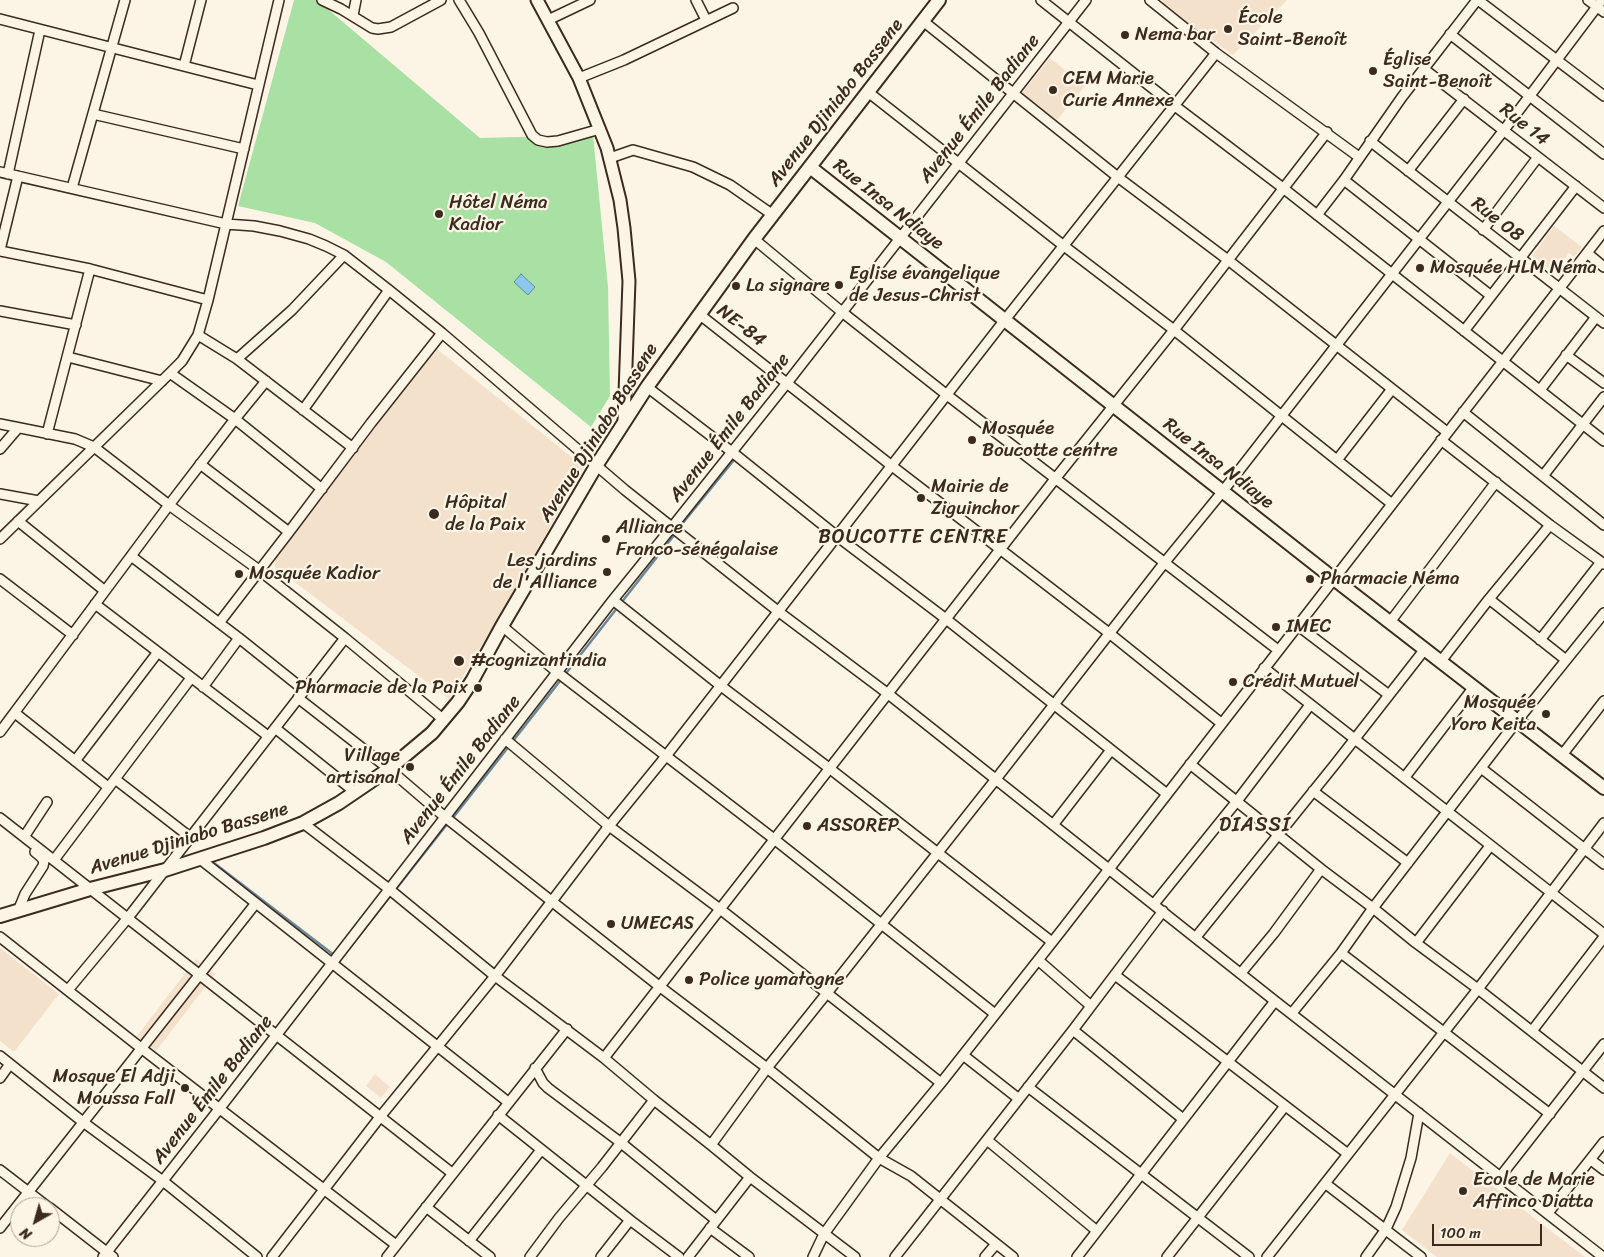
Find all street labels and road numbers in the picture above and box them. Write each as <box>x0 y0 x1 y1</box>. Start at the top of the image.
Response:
street label: Avenue Djiniabo Bassene <box>763 15 909 191</box>
street label: Avenue Émile Badiane <box>915 30 1045 188</box>
street label: Rue 14 <box>1495 99 1553 151</box>
street label: Rue Insa Ndiaye <box>828 155 948 255</box>
street label: Rue 08 <box>1466 193 1528 247</box>
street label: NE-84 <box>712 300 770 352</box>
street label: Avenue Djiniabo Bassene <box>535 339 663 527</box>
street label: Avenue Émile Badiane <box>665 349 795 507</box>
street label: Rue Insa Ndiaye <box>1158 414 1278 514</box>
street label: Avenue Émile Badiane <box>396 691 526 849</box>
street label: Avenue Djiniabo Bassene <box>87 798 291 880</box>
street label: Avenue Émile Badiane <box>148 1011 278 1169</box>

